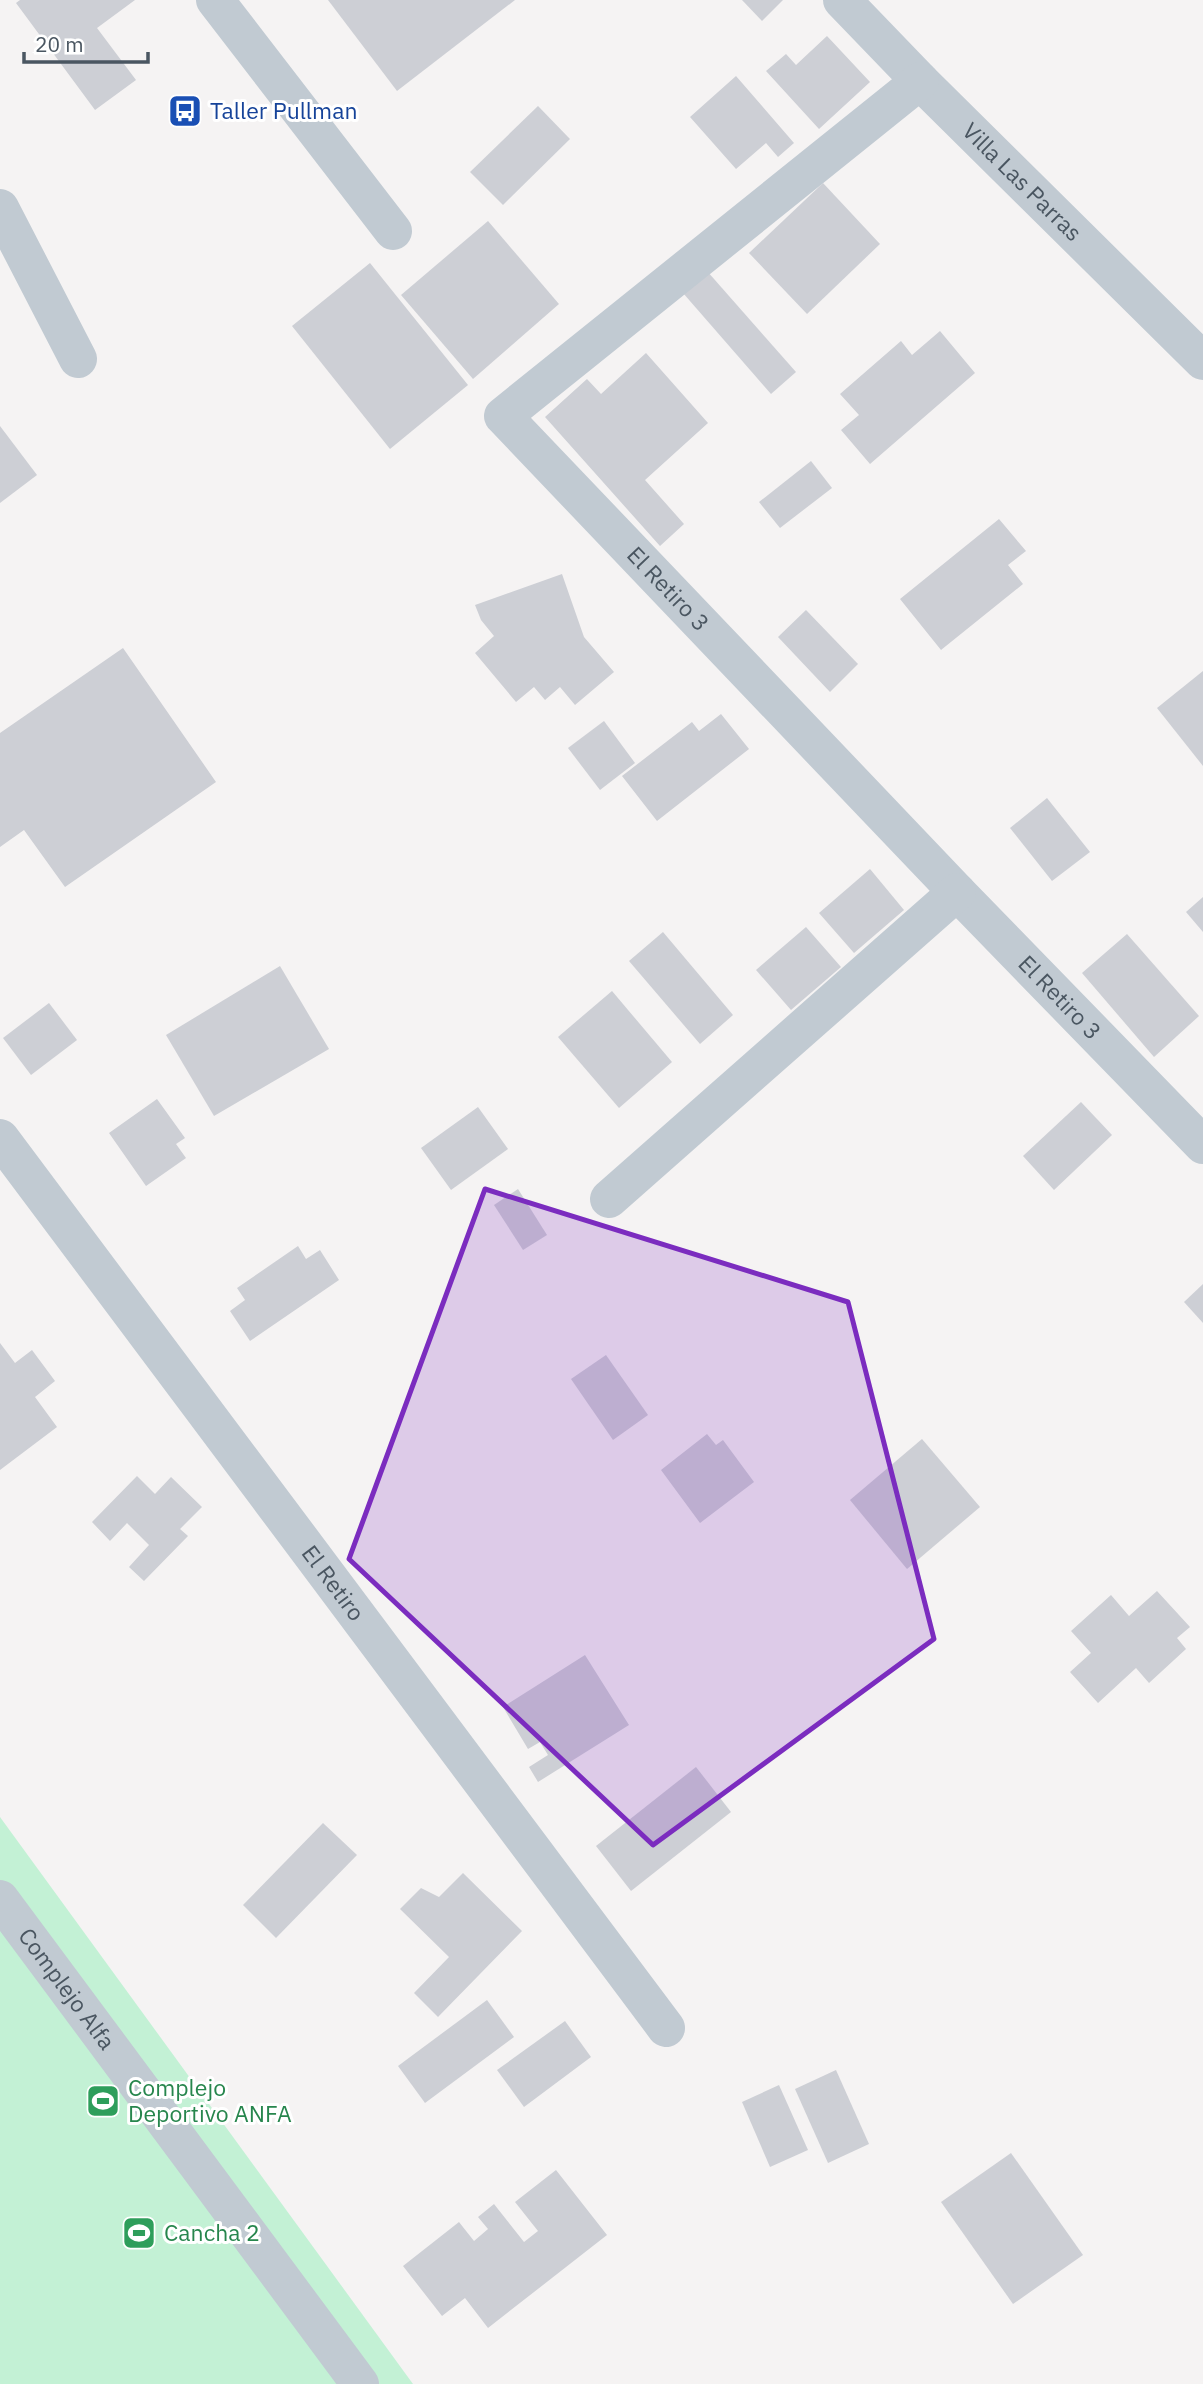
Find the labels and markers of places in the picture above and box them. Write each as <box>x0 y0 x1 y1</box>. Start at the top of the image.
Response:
bus stop icon: Taller Pullman <box>166 92 204 130</box>
place label: Taller Pullman <box>210 95 358 125</box>
place label: Complejo Deportivo ANFA <box>128 2072 292 2128</box>
sports icon: Complejo Deportivo ANFA <box>84 2082 122 2120</box>
sports icon: Cancha 2 <box>120 2214 158 2252</box>
place label: Cancha 2 <box>164 2217 260 2247</box>

